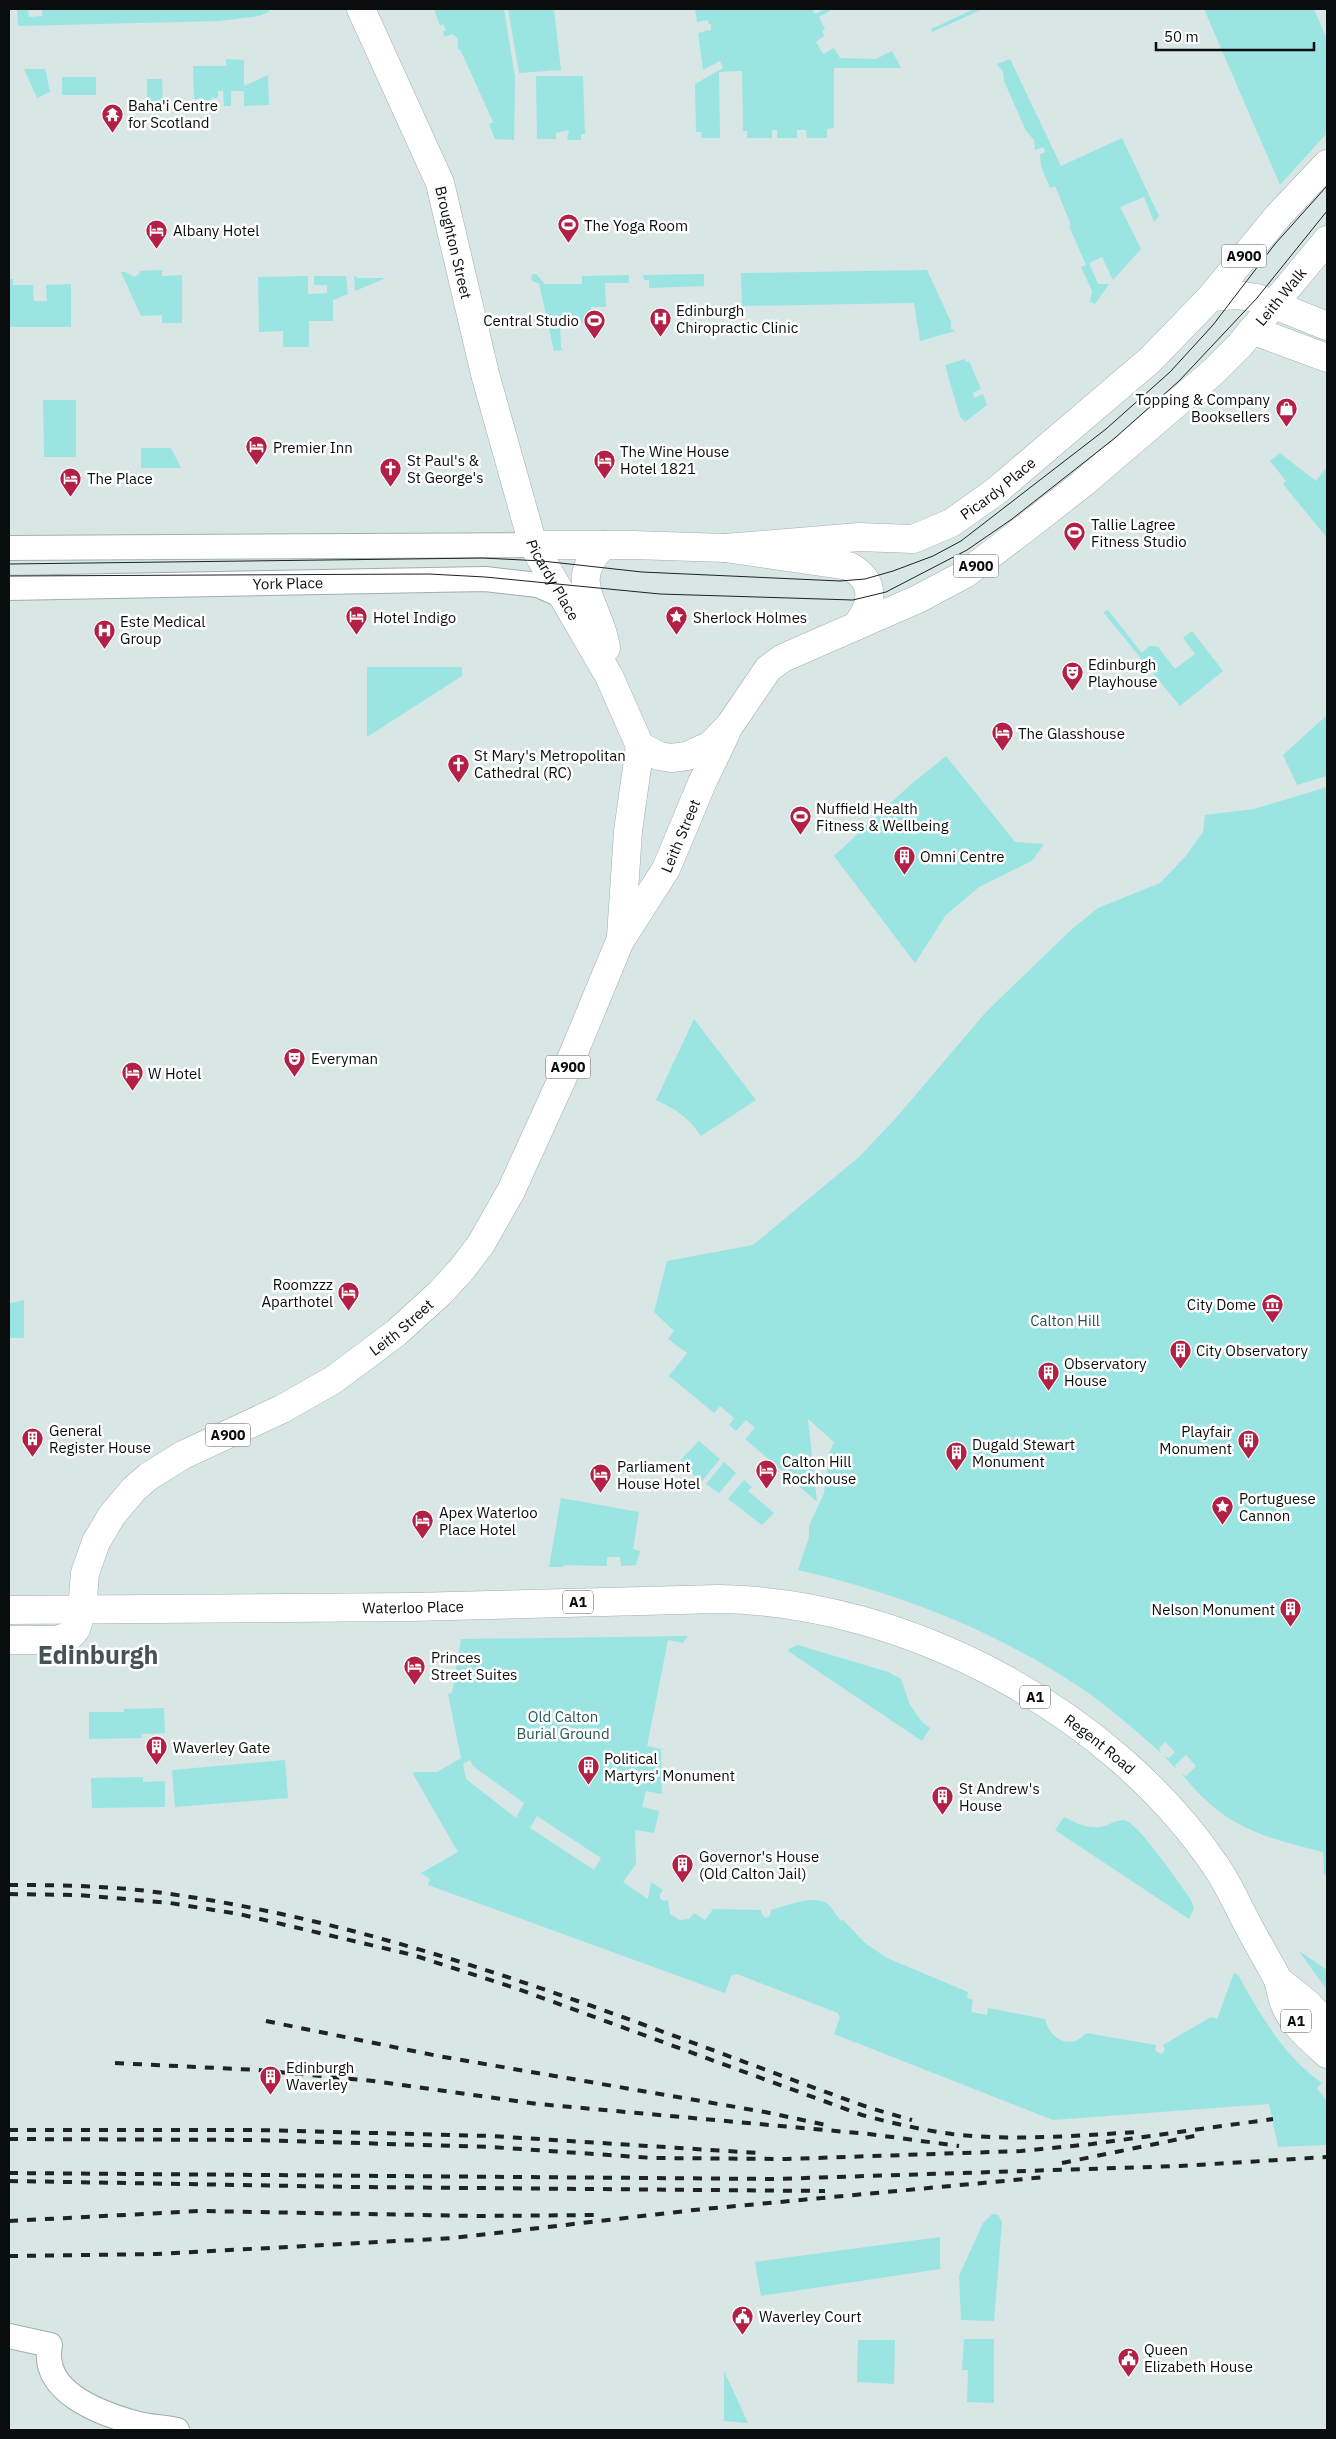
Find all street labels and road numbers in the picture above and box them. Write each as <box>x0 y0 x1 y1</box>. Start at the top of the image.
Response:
street label: Broughton Street <box>431 184 476 301</box>
road number: A900 <box>1222 245 1266 268</box>
street label: Leith Walk <box>1251 263 1310 329</box>
street label: Picardy Place <box>956 453 1039 523</box>
street label: Picardy Place <box>522 537 584 624</box>
road number: A900 <box>954 554 998 578</box>
street label: York Place <box>253 573 323 593</box>
street label: Leith Street <box>656 796 704 875</box>
road number: A900 <box>546 1056 590 1078</box>
street label: Leith Street <box>365 1295 437 1359</box>
road number: A900 <box>206 1424 250 1446</box>
road number: A1 <box>563 1590 593 1614</box>
street label: Waterloo Place <box>362 1596 464 1617</box>
road number: A1 <box>1020 1685 1050 1708</box>
street label: Regent Road <box>1061 1709 1140 1778</box>
road number: A1 <box>1281 2010 1311 2032</box>

